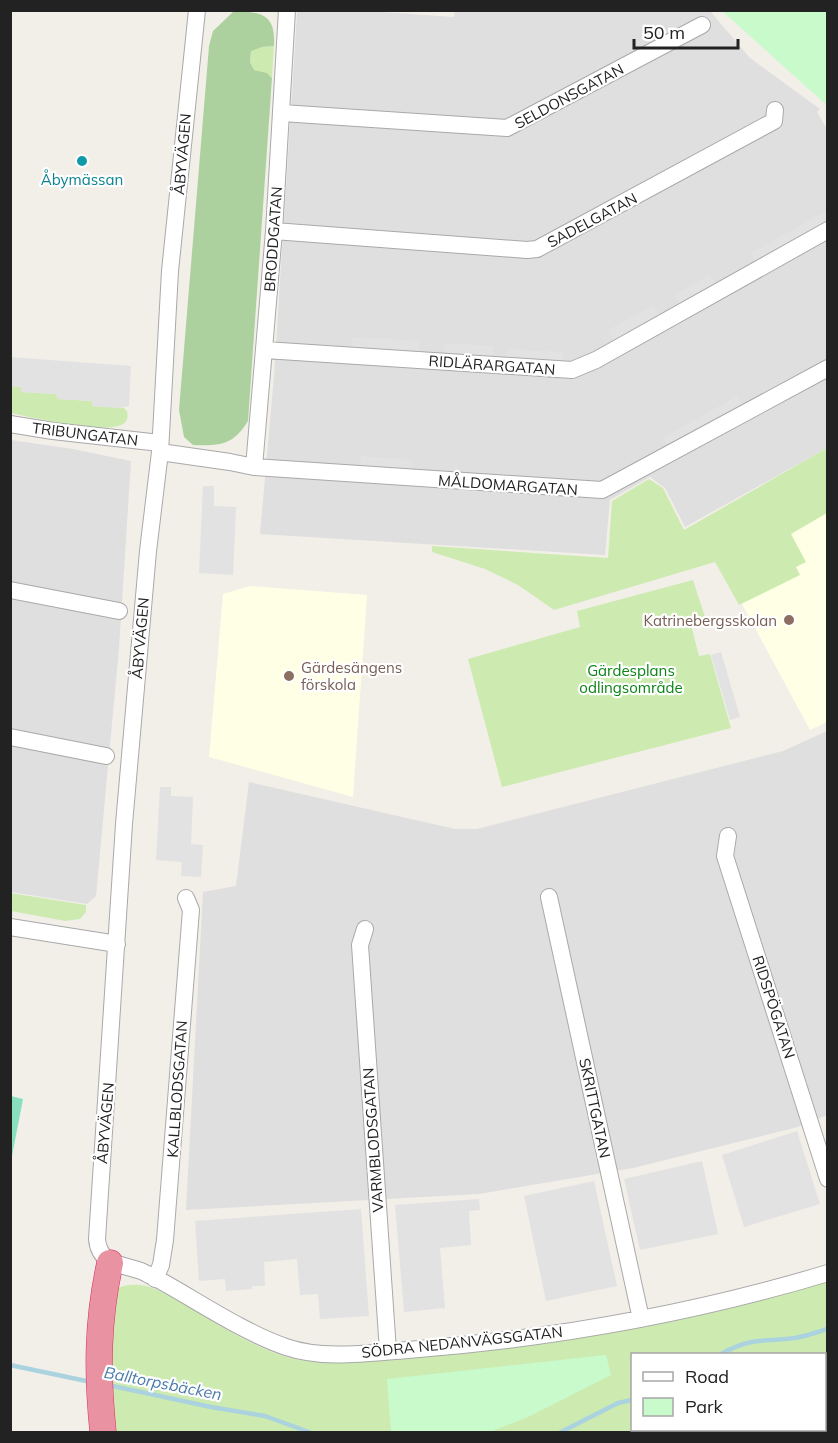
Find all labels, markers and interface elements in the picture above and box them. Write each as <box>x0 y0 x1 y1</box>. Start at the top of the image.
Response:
scale bar <box>634 12 738 50</box>
text: 50 m <box>643 21 685 44</box>
street label: SELDONSGATAN <box>511 59 627 133</box>
street label: ÅBYVÄGEN <box>168 112 195 196</box>
marker: Åbymässan <box>75 154 89 168</box>
place label: Åbymässan <box>41 169 123 189</box>
street label: BRODDGATAN <box>260 186 286 292</box>
street label: SADELGATAN <box>544 188 640 252</box>
street label: RIDLÄRARGATAN <box>428 351 556 379</box>
street label: TRIBUNGATAN <box>31 418 139 450</box>
street label: MÅLDOMARGATAN <box>437 470 579 499</box>
street label: ÅBYVÄGEN <box>126 596 153 680</box>
place label: Katrinebergsskolan <box>643 611 777 630</box>
marker: Katrinebergsskolan <box>782 613 796 627</box>
place label: Gärdesängens förskola <box>301 658 402 694</box>
park label: Gärdesplans odlingsområde <box>579 661 683 697</box>
marker: Gärdesängens förskola <box>282 669 296 683</box>
street label: RIDSPÖGATAN <box>748 953 800 1061</box>
street label: KALLBLODSGATAN <box>163 1020 191 1158</box>
street label: SKRITTGATAN <box>575 1056 615 1160</box>
street label: VARMBLODSGATAN <box>358 1067 388 1213</box>
street label: ÅBYVÄGEN <box>91 1081 118 1165</box>
street label: SÖDRA NEDANVÄGSGATAN <box>360 1322 564 1362</box>
legend <box>631 1353 826 1431</box>
water label: Balltorpsbäcken <box>103 1362 223 1404</box>
text: Road <box>685 1365 729 1388</box>
text: Park <box>685 1395 724 1418</box>

